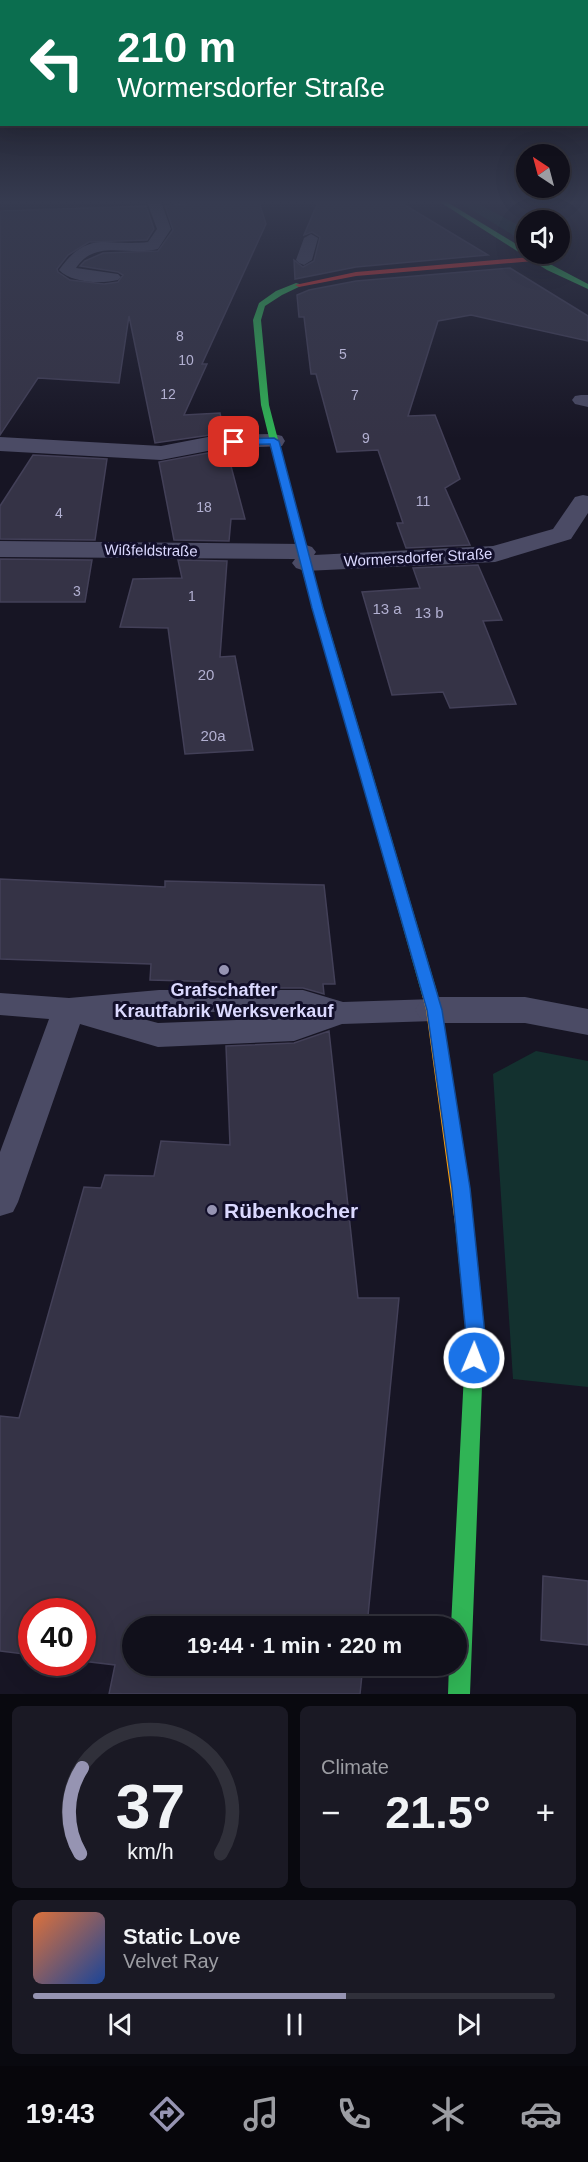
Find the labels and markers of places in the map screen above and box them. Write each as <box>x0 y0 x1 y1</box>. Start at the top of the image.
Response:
pin <box>208 416 259 467</box>
marker: Grafschafter Krautfabrik Werksverkauf <box>217 963 231 977</box>
place label: Grafschafter Krautfabrik Werksverkauf <box>115 980 334 1021</box>
place label: Rübenkocher <box>224 1199 358 1222</box>
marker: Rübenkocher <box>205 1203 219 1217</box>

